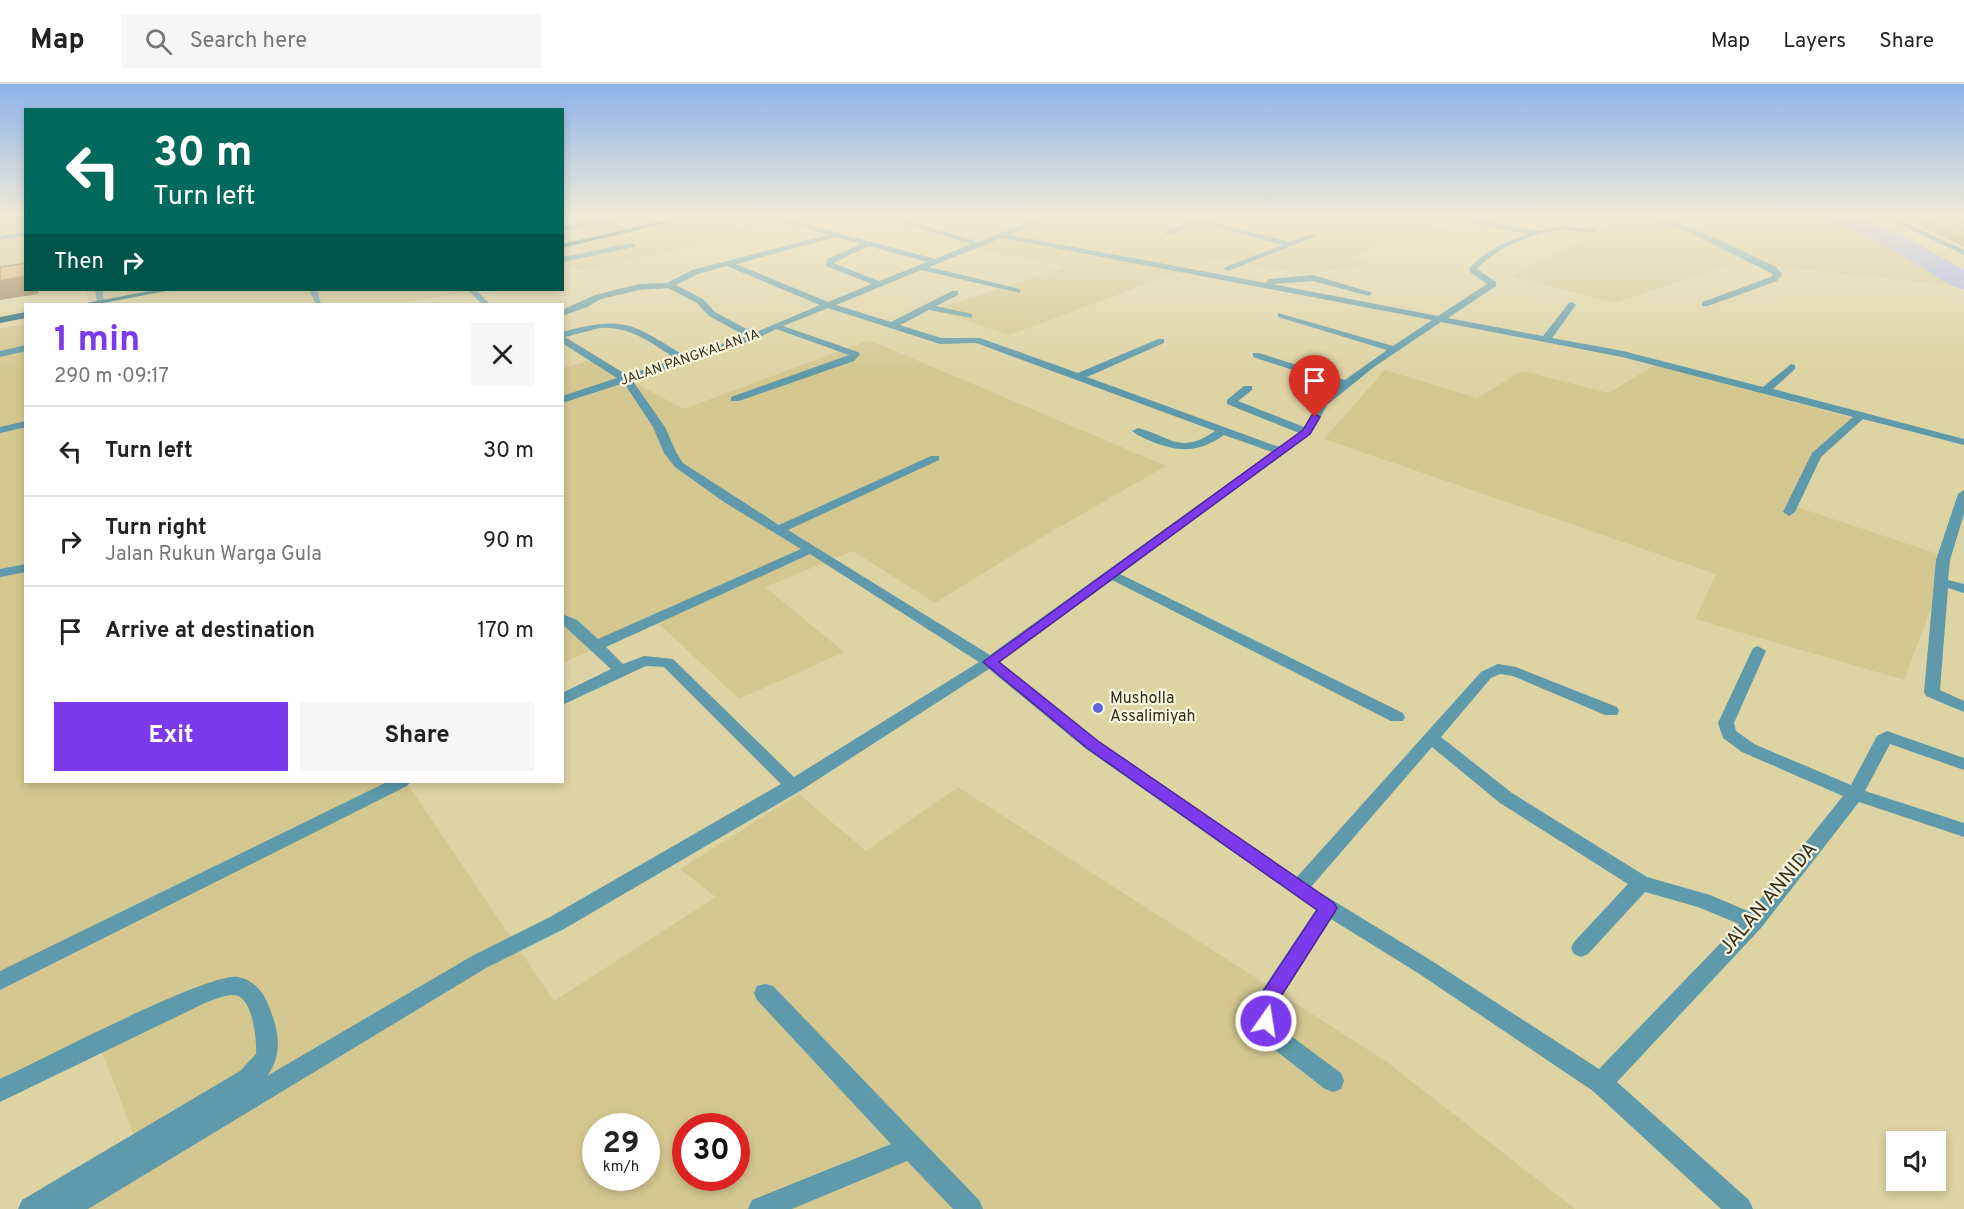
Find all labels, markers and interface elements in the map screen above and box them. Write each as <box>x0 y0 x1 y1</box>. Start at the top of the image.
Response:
search box <box>121 14 541 68</box>
text: Map <box>30 23 85 59</box>
icon: search <box>142 25 175 58</box>
text: Search here <box>190 28 307 55</box>
text: Map <box>1711 28 1750 55</box>
text: Layers <box>1783 28 1846 55</box>
text: Share <box>1879 28 1934 55</box>
text: 30 m <box>153 128 252 181</box>
icon: left <box>54 132 132 210</box>
text: Turn left <box>153 180 255 214</box>
icon: right <box>116 246 149 279</box>
text: Then <box>54 249 104 276</box>
text: 1 min <box>54 318 140 364</box>
button: close <box>471 323 534 386</box>
street label: JALAN PANGKALAN 1A <box>618 326 762 390</box>
pin <box>1289 355 1340 417</box>
text: 290 m · 09:17 <box>54 364 169 390</box>
icon: arrive <box>1298 364 1331 397</box>
icon: left <box>54 435 87 468</box>
text: Turn left <box>105 438 193 465</box>
text: 30 m <box>483 438 534 465</box>
text: Turn right <box>105 515 207 542</box>
icon: right <box>54 525 87 558</box>
text: 90 m <box>483 528 534 555</box>
text: Jalan Rukun Warga Gula <box>105 542 322 568</box>
icon: arrive <box>54 615 87 648</box>
text: Arrive at destination <box>105 618 315 645</box>
text: 170 m <box>477 618 534 645</box>
place label: Musholla Assalimiyah <box>1110 689 1196 727</box>
marker: Musholla Assalimiyah <box>1091 701 1105 715</box>
button: Exit <box>54 702 288 771</box>
button: Share <box>300 702 534 771</box>
street label: JALAN ANNIDA <box>1714 837 1824 961</box>
position arrow <box>1234 989 1298 1053</box>
speed limit sign: 30 <box>672 1113 750 1191</box>
text: 29 <box>603 1126 639 1163</box>
map controls <box>1886 1131 1946 1191</box>
button: sound <box>1886 1131 1946 1191</box>
text: km/h <box>603 1158 639 1177</box>

